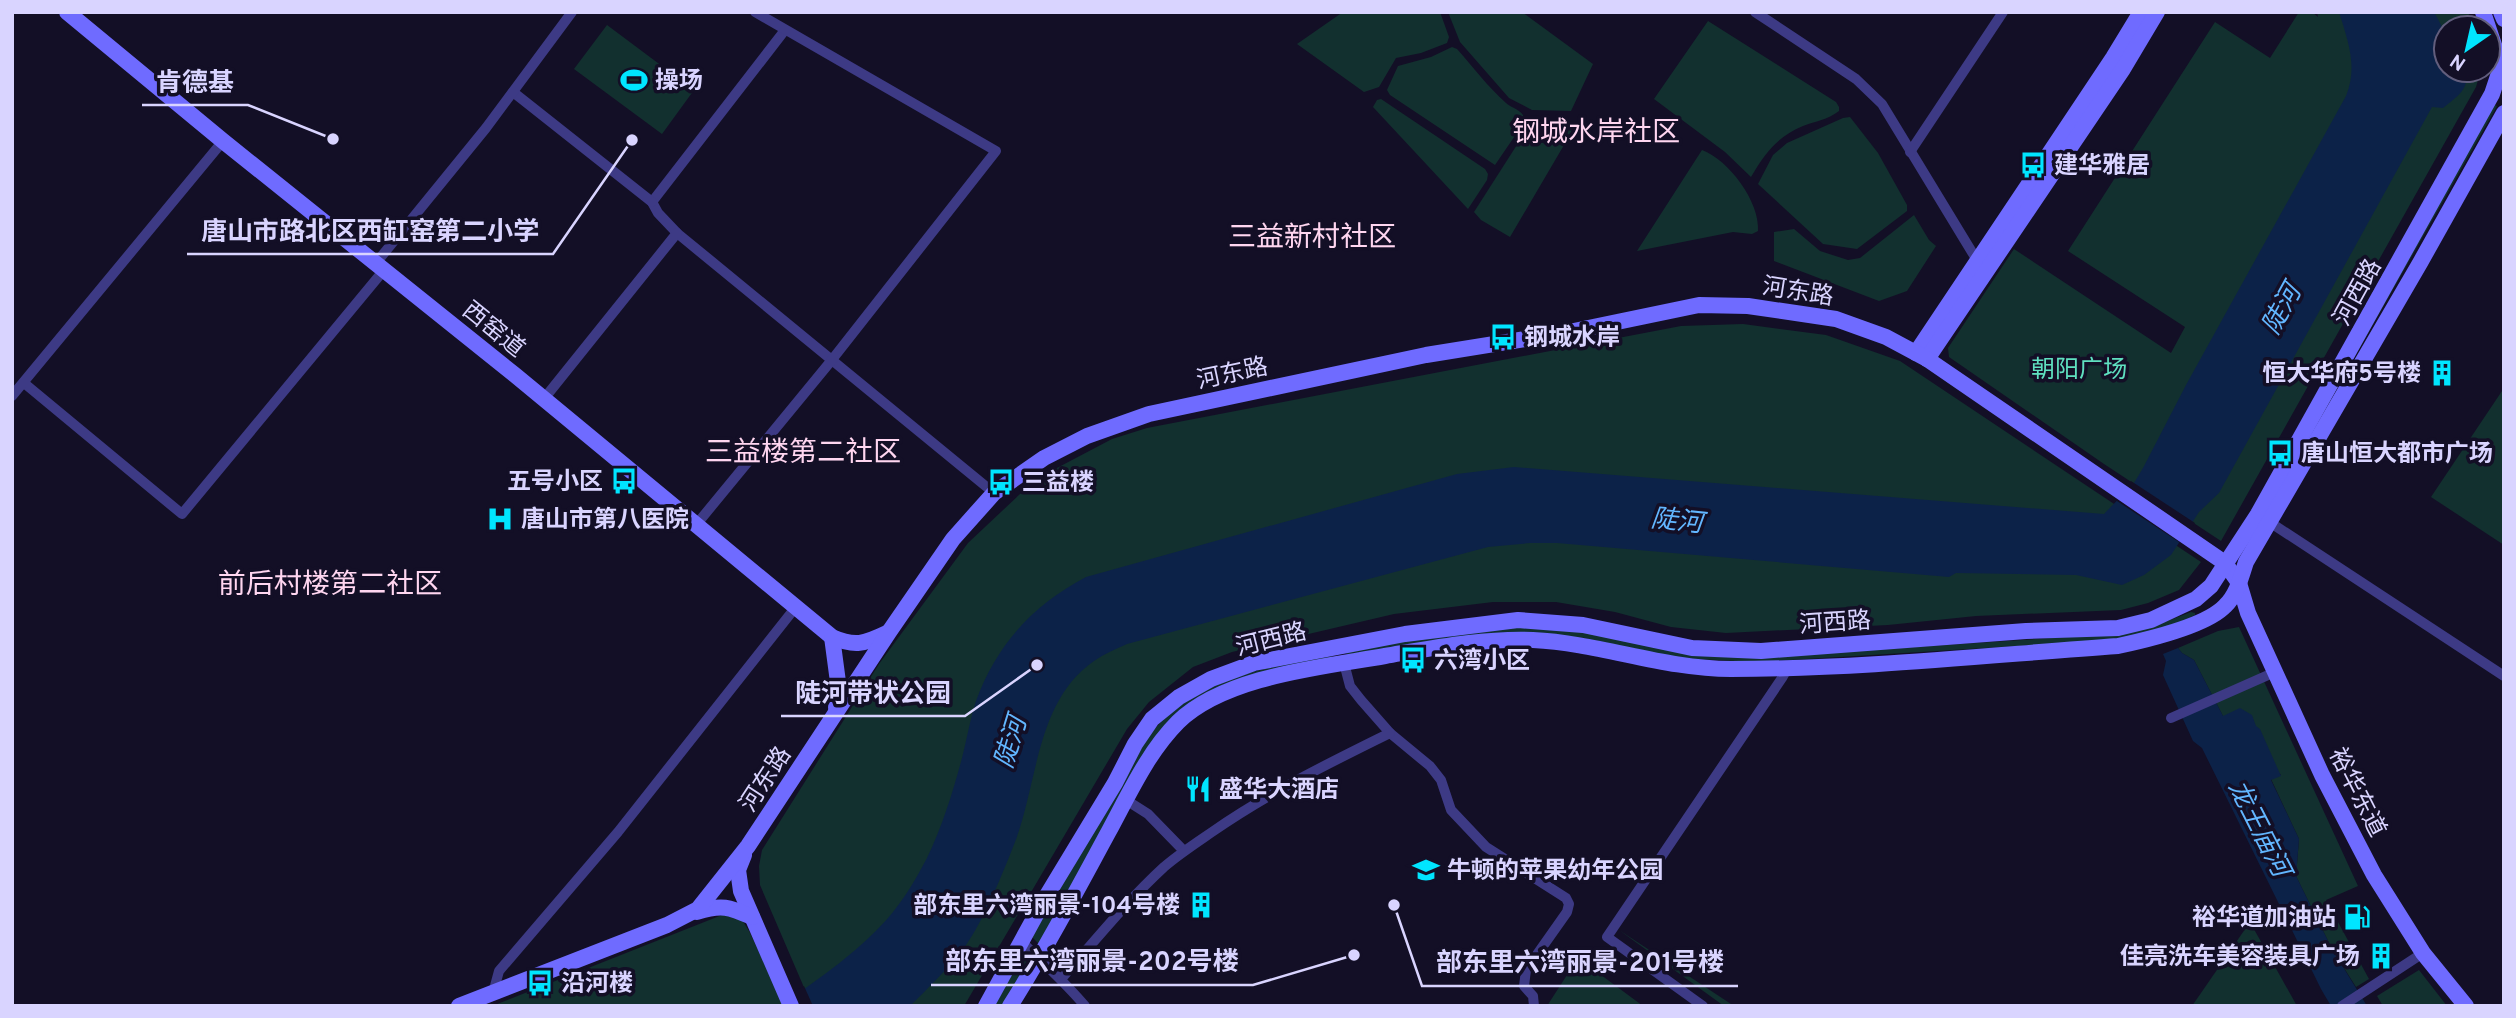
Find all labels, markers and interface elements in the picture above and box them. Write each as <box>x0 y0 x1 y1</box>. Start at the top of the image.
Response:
north arrow <box>2432 14 2502 84</box>
text: N <box>2446 48 2471 75</box>
callout: 肯德基 <box>142 58 248 105</box>
sports icon: 操场 <box>619 65 649 95</box>
place label: 操场 <box>655 67 703 97</box>
text: 肯德基 <box>156 68 234 101</box>
district label: 钢城水岸社区 <box>1512 116 1680 152</box>
bus stop icon: 建华雅居 <box>2018 150 2048 180</box>
place label: 建华雅居 <box>2054 152 2150 182</box>
callout: 唐山市路北区西缸窑第二小学 <box>187 207 553 254</box>
text: 唐山市路北区西缸窑第二小学 <box>201 217 539 250</box>
district label: 三益新村社区 <box>1228 221 1396 257</box>
street label: 河西路 <box>2328 254 2389 332</box>
street label: 河东路 <box>1760 273 1836 313</box>
water label: 陡河 <box>2256 275 2313 341</box>
street label: 西窑道 <box>455 296 530 365</box>
bus stop icon: 钢城水岸 <box>1488 322 1518 352</box>
place label: 钢城水岸 <box>1524 324 1620 354</box>
street label: 河东路 <box>1194 353 1271 397</box>
park label: 朝阳广场 <box>2031 356 2127 386</box>
building icon: 恒大华府5号楼 <box>2427 358 2457 388</box>
place label: 恒大华府5号楼 <box>2262 360 2421 390</box>
district label: 三益楼第二社区 <box>705 436 901 472</box>
bus stop icon: 唐山恒大都市广场 <box>2265 438 2295 468</box>
place label: 唐山恒大都市广场 <box>2301 440 2493 470</box>
bus stop icon: 五号小区 <box>609 466 639 496</box>
bus stop icon: 三益楼 <box>986 467 1016 497</box>
place label: 五号小区 <box>507 468 603 498</box>
place label: 三益楼 <box>1022 469 1094 499</box>
water label: 陡河 <box>1649 503 1709 542</box>
hospital icon: 唐山市第八医院 <box>485 504 515 534</box>
place label: 唐山市第八医院 <box>521 506 689 536</box>
district label: 前后村楼第二社区 <box>218 568 442 604</box>
street label: 河西路 <box>1798 607 1872 641</box>
street label: 河西路 <box>1233 618 1310 664</box>
bus stop icon: 六湾小区 <box>1398 645 1428 675</box>
place label: 六湾小区 <box>1434 647 1530 677</box>
callout: 陡河带状公园 <box>781 669 965 716</box>
text: 陡河带状公园 <box>795 679 951 712</box>
water label: 陡河 <box>989 708 1037 772</box>
street label: 河东路 <box>734 742 799 818</box>
street label: 裕华东道 <box>2321 743 2391 842</box>
restaurant icon: 盛华大酒店 <box>1183 774 1213 804</box>
water label: 龙王庙河 <box>2219 775 2298 887</box>
place label: 盛华大酒店 <box>1219 776 1339 806</box>
school or university icon: 牛顿的苹果幼年公园 <box>1411 855 1441 885</box>
place label: 牛顿的苹果幼年公园 <box>1447 857 1663 887</box>
building icon: 部东里六湾丽景-104号楼 <box>1186 890 1216 920</box>
place label: 部东里六湾丽景-104号楼 <box>913 892 1180 922</box>
fuel station icon: 裕华道加油站 <box>2342 902 2372 932</box>
place label: 裕华道加油站 <box>2192 904 2336 934</box>
callout: 部东里六湾丽景-202号楼 <box>931 938 1253 985</box>
callout: 部东里六湾丽景-201号楼 <box>1422 939 1738 986</box>
building icon: 佳亮洗车美容装具广场 <box>2366 941 2396 971</box>
place label: 佳亮洗车美容装具广场 <box>2120 943 2360 973</box>
text: 部东里六湾丽景-202号楼 <box>945 947 1239 980</box>
text: 部东里六湾丽景-201号楼 <box>1436 948 1724 981</box>
bus stop icon: 沿河楼 <box>525 968 555 998</box>
place label: 沿河楼 <box>561 970 633 1000</box>

